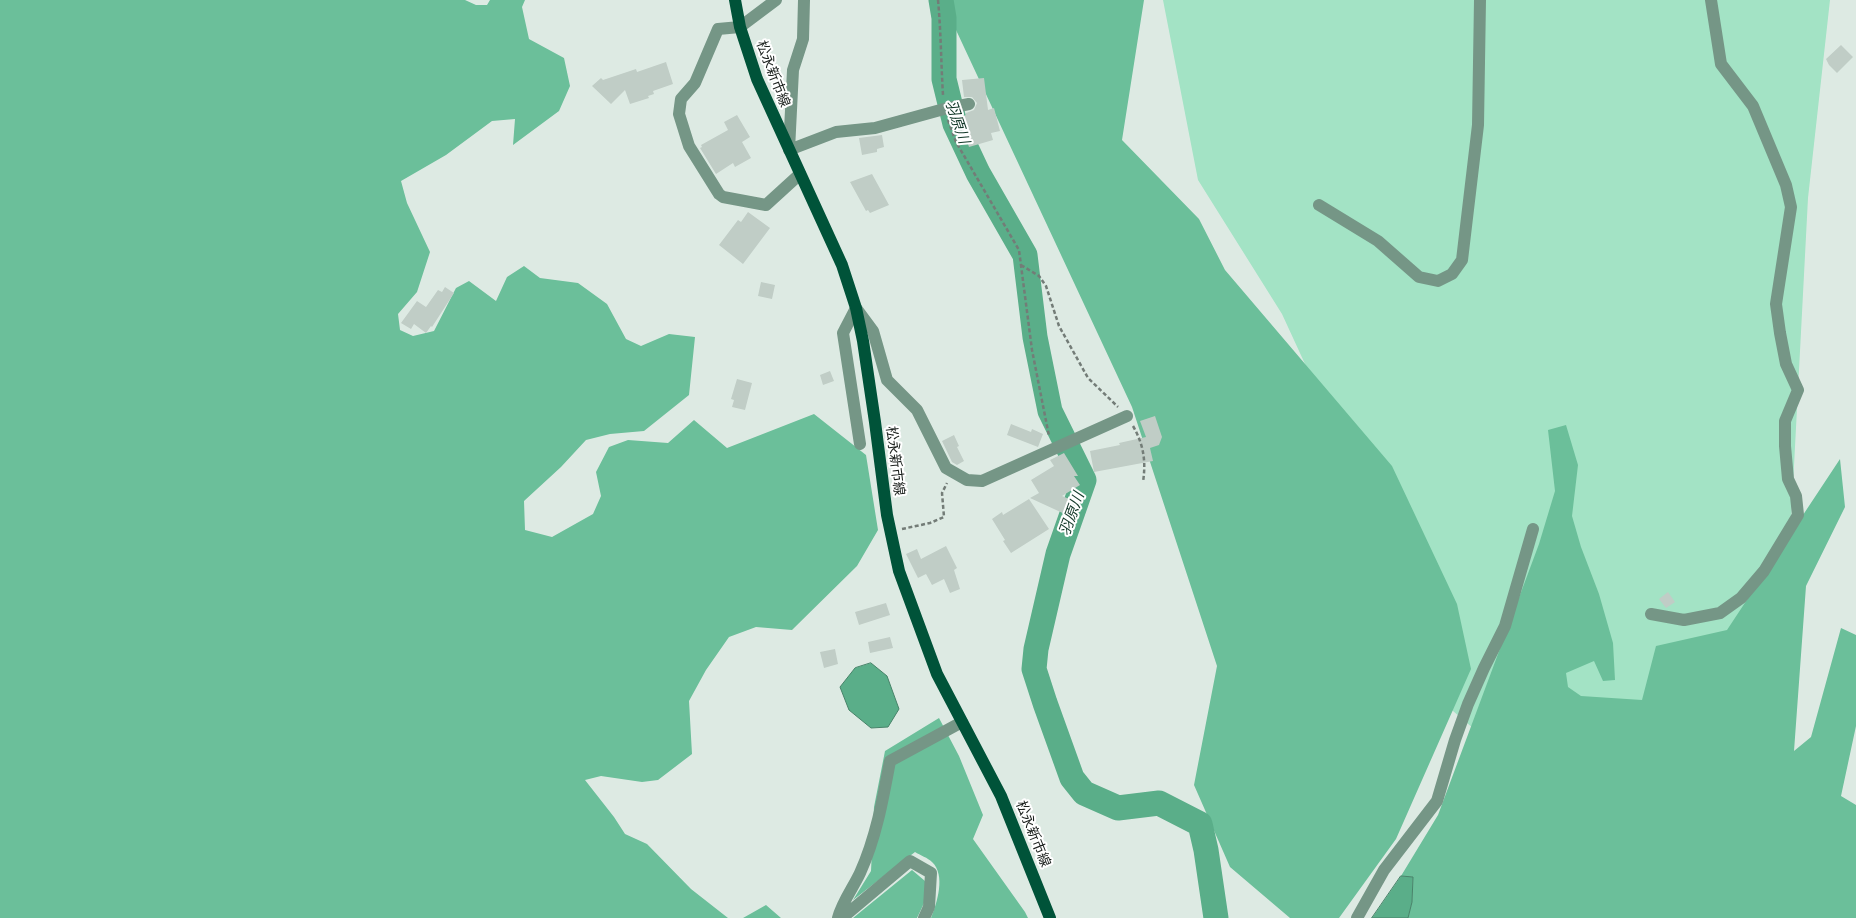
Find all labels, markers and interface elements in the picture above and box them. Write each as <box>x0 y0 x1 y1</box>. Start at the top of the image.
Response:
street label: 松永新市線 <box>753 38 793 110</box>
water label: 羽原川 <box>941 98 973 146</box>
street label: 松永新市線 <box>882 425 908 497</box>
water label: 羽原川 <box>1056 490 1088 538</box>
street label: 松永新市線 <box>1012 798 1054 870</box>

